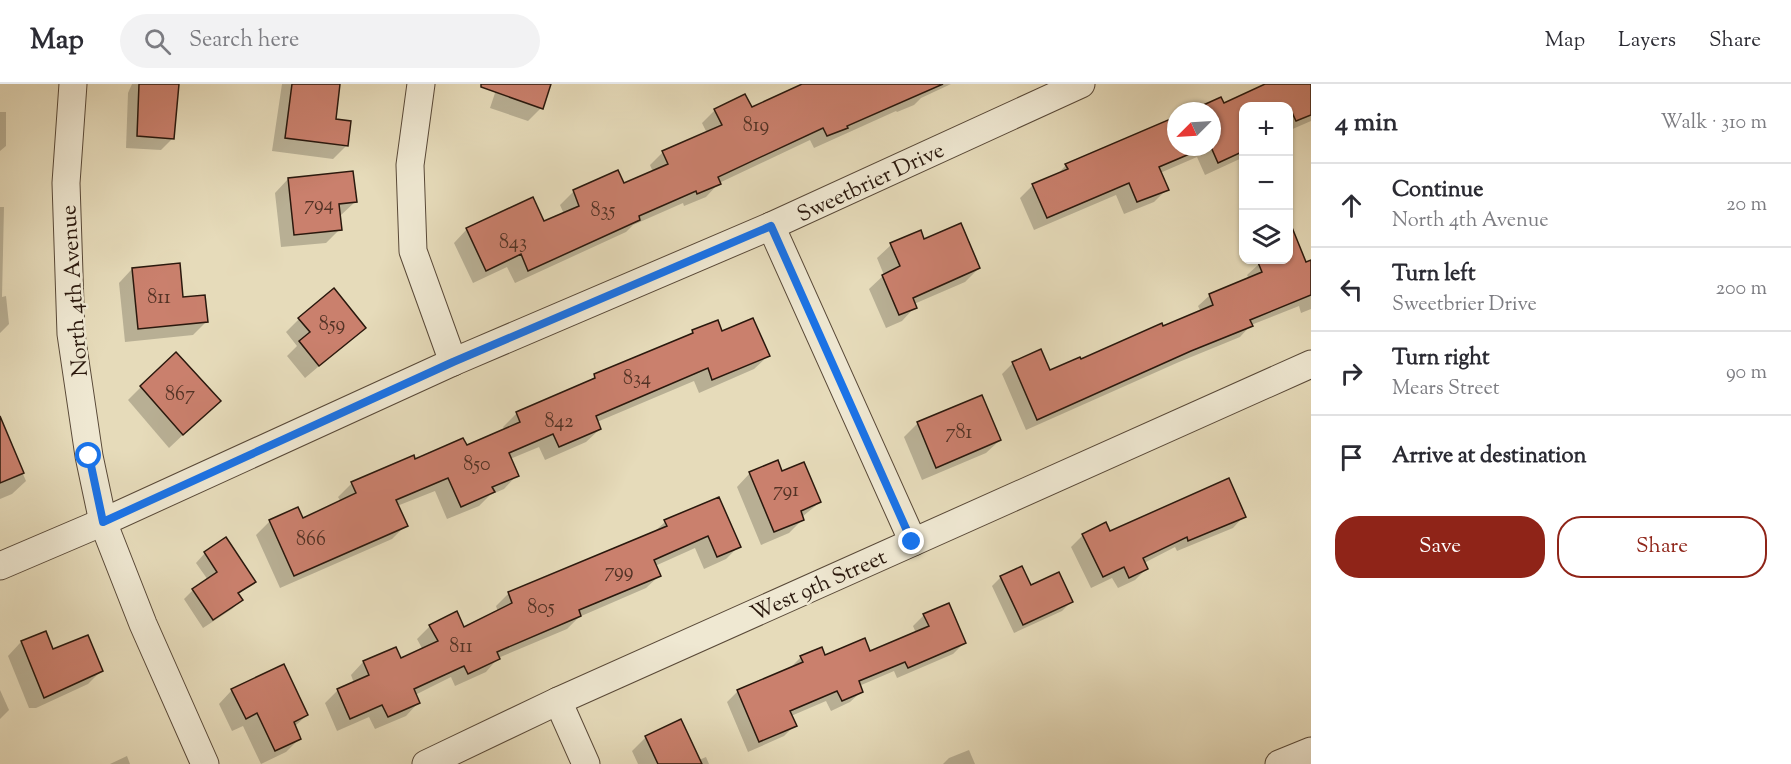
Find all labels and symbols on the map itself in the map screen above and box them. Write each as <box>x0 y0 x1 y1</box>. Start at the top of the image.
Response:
north arrow <box>1167 102 1221 156</box>
house number: 819 <box>743 112 769 141</box>
street label: Sweetbrier Drive <box>792 136 950 232</box>
house number: 794 <box>304 191 334 220</box>
house number: 835 <box>591 197 616 226</box>
street label: North 4th Avenue <box>54 204 98 378</box>
house number: 843 <box>499 229 527 258</box>
house number: 811 <box>147 284 171 313</box>
house number: 859 <box>319 311 345 340</box>
house number: 834 <box>623 365 651 394</box>
house number: 867 <box>165 381 195 410</box>
house number: 842 <box>544 408 574 437</box>
house number: 781 <box>946 419 973 448</box>
route start <box>75 442 101 468</box>
house number: 850 <box>463 451 491 480</box>
house number: 791 <box>773 477 799 506</box>
house number: 866 <box>296 526 326 555</box>
route end <box>898 528 924 554</box>
street label: West 9th Street <box>746 542 893 631</box>
house number: 799 <box>604 558 634 587</box>
house number: 805 <box>527 594 555 623</box>
house number: 811 <box>449 633 473 662</box>

